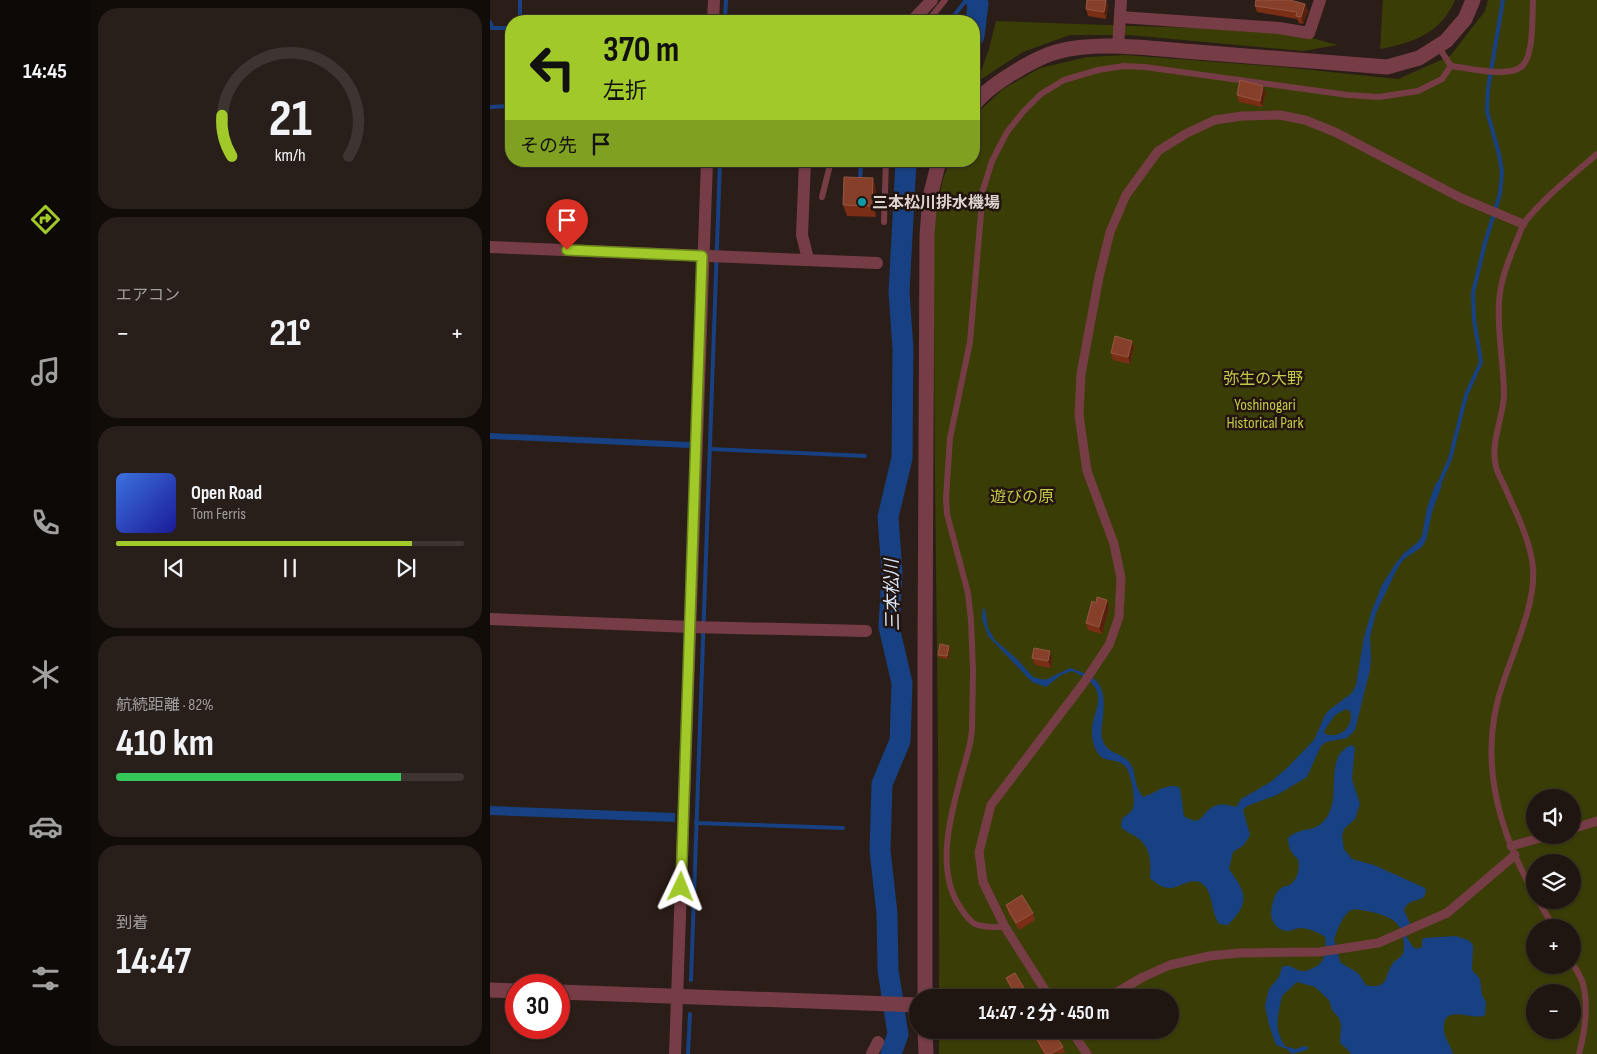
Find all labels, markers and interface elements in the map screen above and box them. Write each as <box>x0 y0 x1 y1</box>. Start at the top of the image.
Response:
text: 370 m <box>603 29 679 72</box>
icon: left <box>520 35 585 100</box>
text: 14:45 <box>23 58 67 85</box>
text: 左折 <box>603 78 647 105</box>
text: 21 <box>268 88 312 151</box>
icon: arrive <box>587 130 615 158</box>
text: その先 <box>520 135 577 158</box>
text: km/h <box>275 145 305 166</box>
place label: 三本松川排水機場 <box>872 193 1000 213</box>
marker: 三本松川排水機場 <box>856 196 868 208</box>
pin <box>546 199 588 250</box>
icon: directions <box>28 202 63 237</box>
icon: arrive <box>553 206 581 234</box>
text: エアコン <box>116 286 180 305</box>
text: 21° <box>269 311 311 356</box>
text: − <box>116 317 130 350</box>
text: + <box>450 317 464 350</box>
icon: music <box>28 354 63 389</box>
park label: 弥生の大野 <box>1223 370 1303 389</box>
park label: Yoshinogari Historical Park <box>1226 396 1304 433</box>
text: Open Road <box>191 482 262 505</box>
park label: 遊びの原 <box>990 488 1054 507</box>
icon: phone <box>28 505 63 540</box>
text: Tom Ferris <box>191 505 246 524</box>
icon: previous <box>160 554 188 582</box>
icon: pause <box>276 554 304 582</box>
icon: next <box>392 554 420 582</box>
water label: 三本松川 <box>881 557 904 631</box>
icon: climate <box>28 657 63 692</box>
text: 航続距離 · 82% <box>116 696 214 715</box>
text: 410 km <box>116 721 214 766</box>
map controls <box>1526 789 1581 1039</box>
button: sound <box>1526 789 1581 844</box>
icon: car <box>28 809 63 844</box>
button: layers <box>1526 854 1581 909</box>
position arrow <box>654 860 706 912</box>
text: 到着 <box>116 914 148 933</box>
button: + <box>1526 919 1581 974</box>
text: 14:47 <box>116 939 191 984</box>
icon: filters <box>28 961 63 996</box>
speed limit sign: 30 <box>505 974 570 1039</box>
button: − <box>1526 984 1581 1039</box>
text: 14:47 · 2 分 · 450 m <box>979 1002 1109 1025</box>

